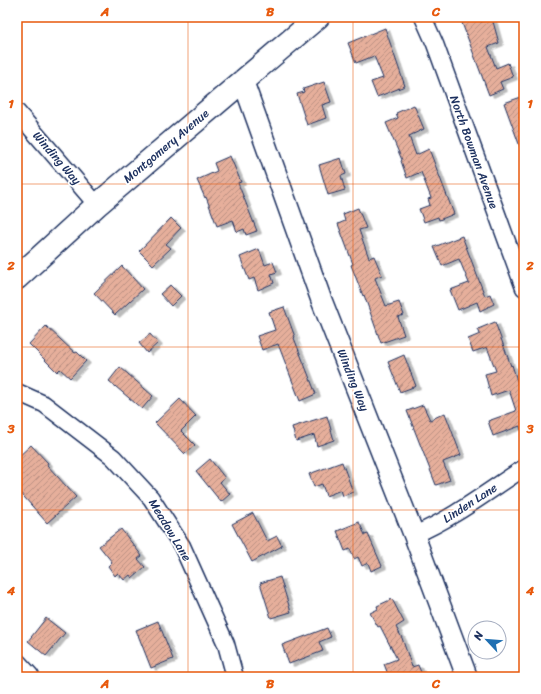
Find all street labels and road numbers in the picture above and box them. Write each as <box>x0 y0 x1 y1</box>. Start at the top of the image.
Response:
street label: North Bowman Avenue <box>443 92 505 212</box>
street label: Montgomery Avenue <box>118 103 214 189</box>
street label: Winding Way <box>27 126 87 191</box>
street label: Winding Way <box>330 345 376 415</box>
street label: Linden Lane <box>438 477 502 529</box>
street label: Meadow Lane <box>143 494 197 566</box>

